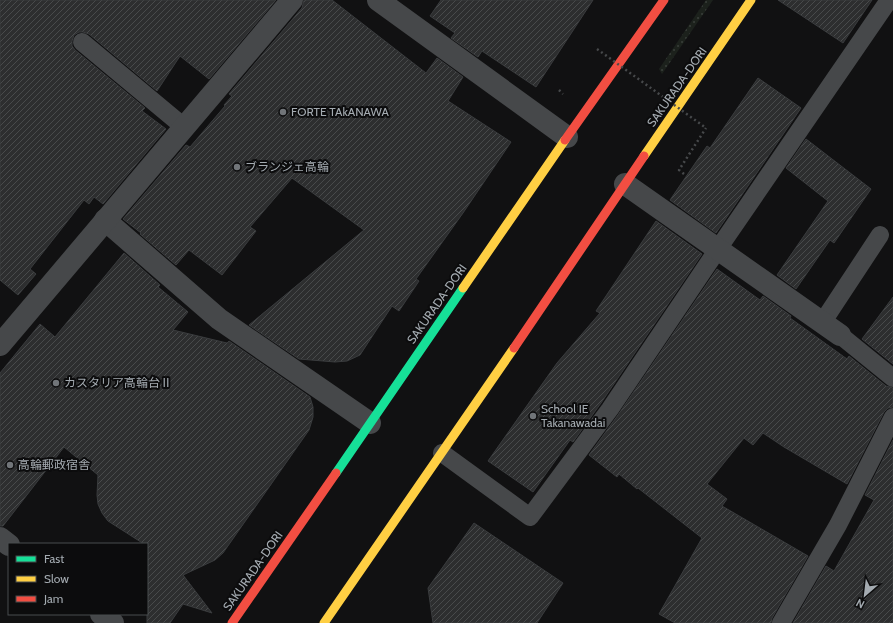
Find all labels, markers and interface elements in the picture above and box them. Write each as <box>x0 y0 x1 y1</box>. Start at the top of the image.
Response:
street label: SAKURADA-DORI <box>644 44 710 129</box>
place label: FORTE TAkANAWA <box>291 104 389 119</box>
marker: FORTE TAkANAWA <box>278 107 288 117</box>
place label: ブランジェ高輪 <box>245 159 329 174</box>
marker: ブランジェ高輪 <box>232 162 242 172</box>
street label: SAKURADA-DORI <box>404 261 470 346</box>
place label: カスタリア高輪台Ⅱ <box>64 375 172 390</box>
marker: カスタリア高輪台Ⅱ <box>51 378 61 388</box>
place label: School IE Takanawadai <box>541 401 605 430</box>
marker: School IE Takanawadai <box>528 411 538 421</box>
place label: 高輪郵政宿舎 <box>18 457 90 472</box>
marker: 高輪郵政宿舎 <box>5 460 15 470</box>
street label: SAKURADA-DORI <box>220 528 286 613</box>
legend <box>8 543 148 615</box>
text: Fast <box>44 551 64 566</box>
text: Slow <box>44 571 69 586</box>
north arrow <box>845 575 885 615</box>
text: Jam <box>43 591 63 606</box>
text: N <box>854 596 867 612</box>

